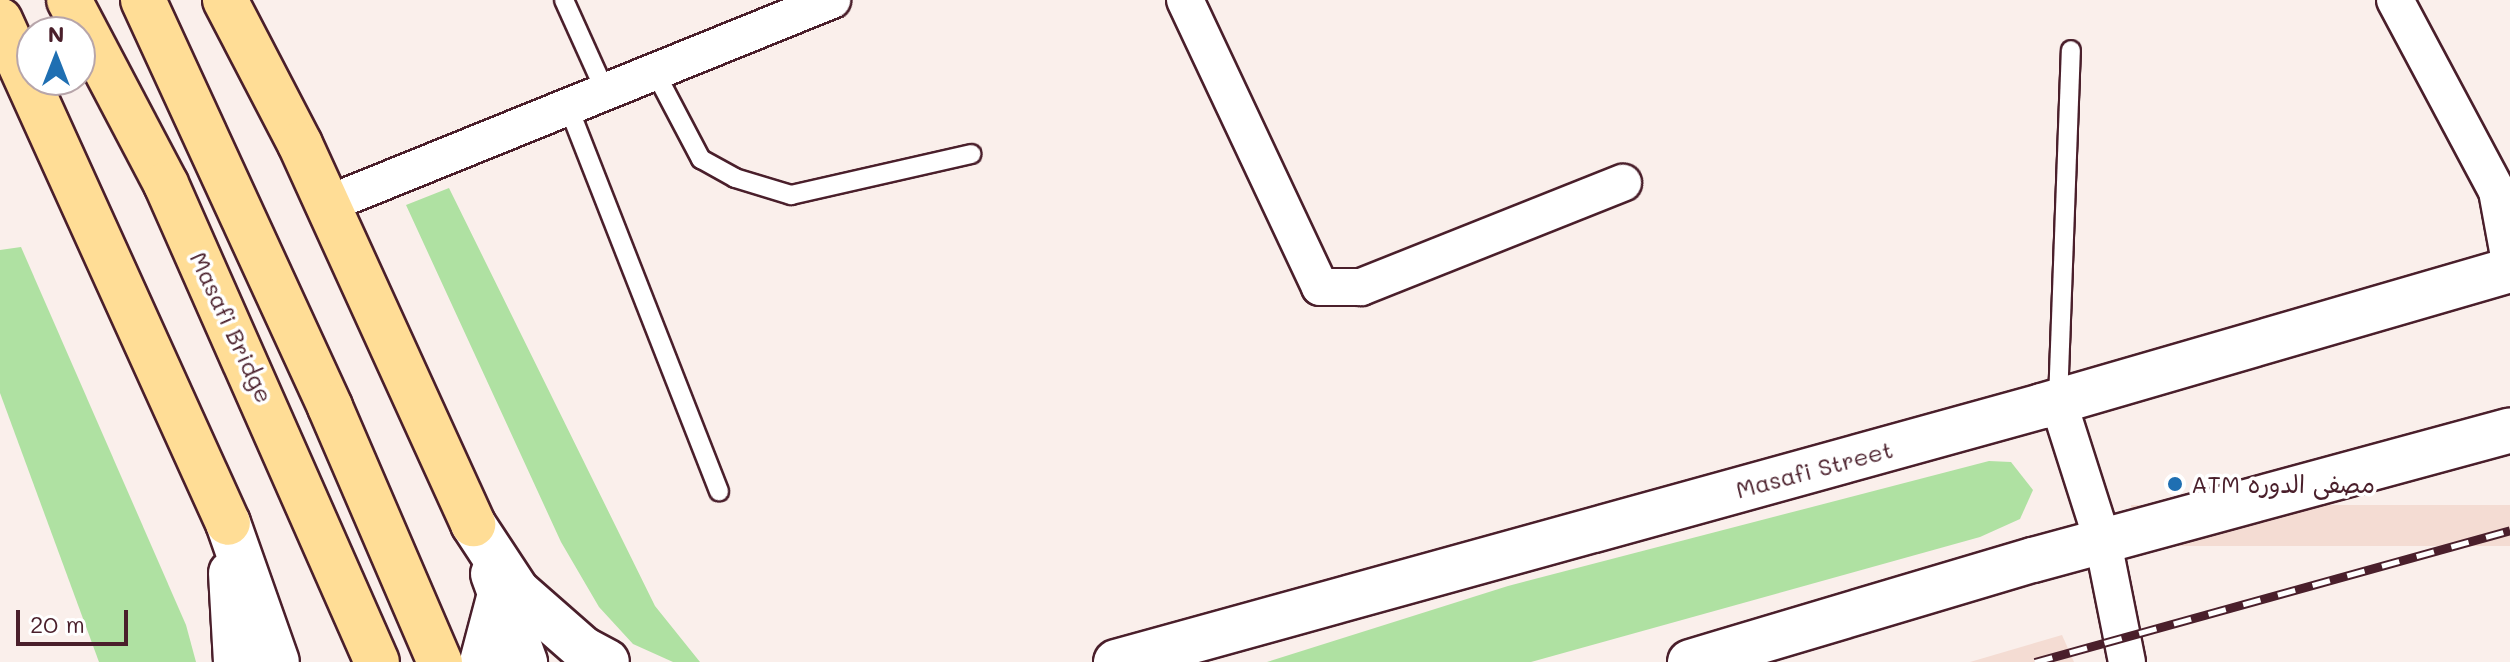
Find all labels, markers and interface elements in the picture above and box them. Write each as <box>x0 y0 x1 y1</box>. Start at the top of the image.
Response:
north arrow <box>16 16 96 96</box>
text: N <box>48 19 64 48</box>
street label: Masafi Bridge <box>184 247 280 407</box>
street label: Masafi Street <box>1732 434 1896 504</box>
place label: ATM مصفى الدوره <box>2191 470 2375 498</box>
marker: ATM مصفى الدوره <box>2166 475 2184 493</box>
scale bar <box>20 594 132 644</box>
text: 20 m <box>30 608 85 639</box>

